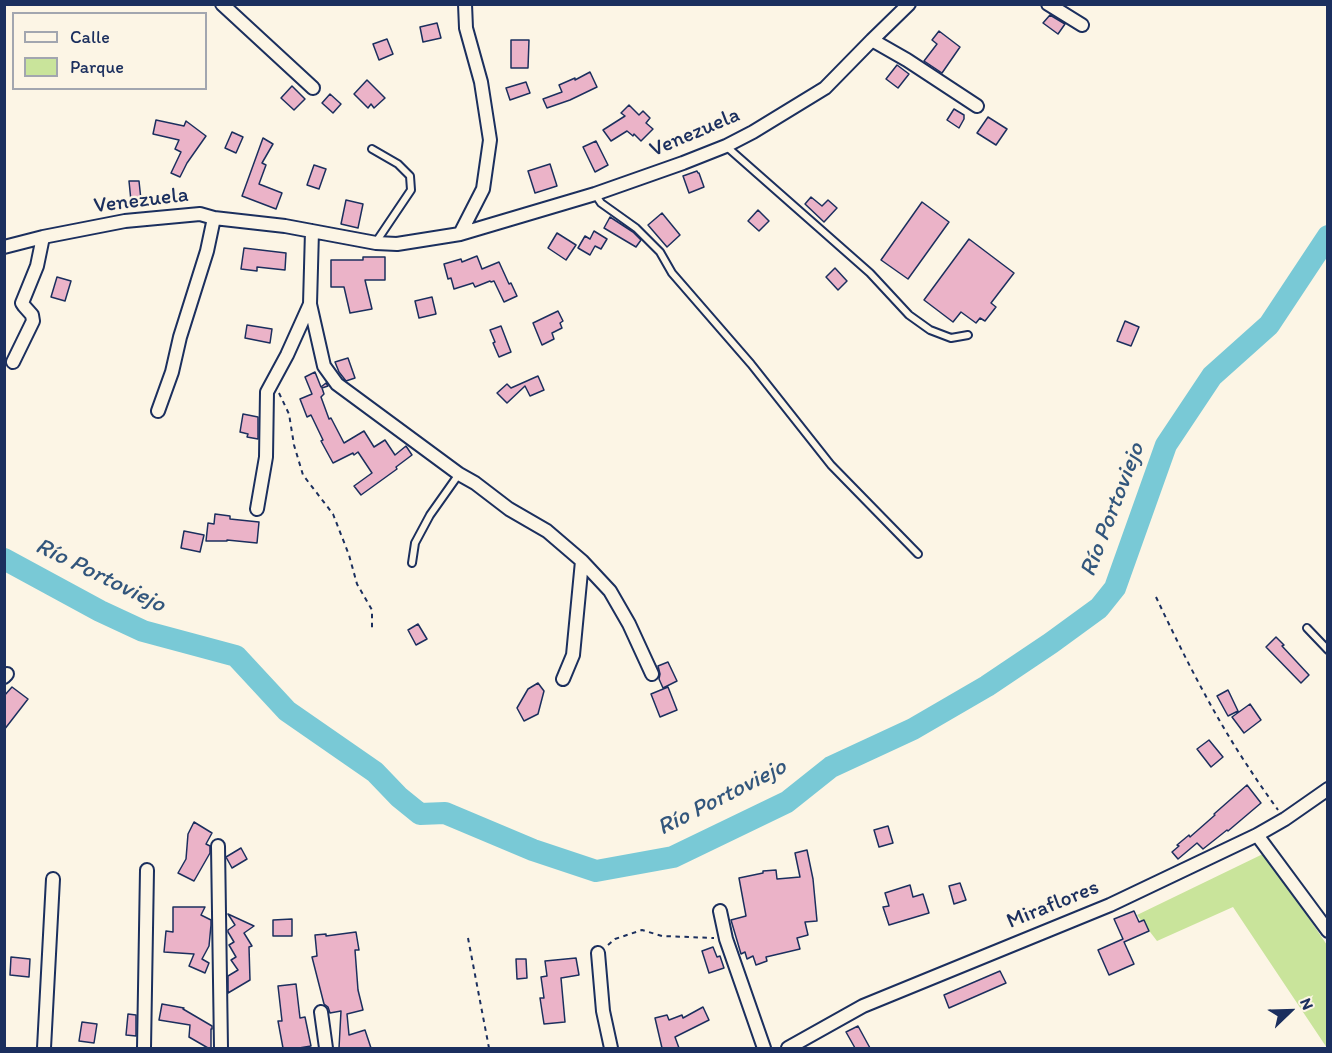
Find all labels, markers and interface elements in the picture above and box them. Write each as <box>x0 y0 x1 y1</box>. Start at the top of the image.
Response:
legend <box>12 12 207 90</box>
text: Calle <box>70 26 110 48</box>
text: Parque <box>70 56 124 78</box>
street label: Venezuela <box>646 102 744 164</box>
street label: Venezuela <box>92 182 190 220</box>
water label: Río Portoviejo <box>1074 439 1152 581</box>
water label: Río Portoviejo <box>30 532 170 620</box>
water label: Río Portoviejo <box>653 753 791 843</box>
street label: Miraflores <box>1003 875 1103 935</box>
north arrow <box>1260 981 1320 1041</box>
text: N <box>1296 995 1318 1012</box>

